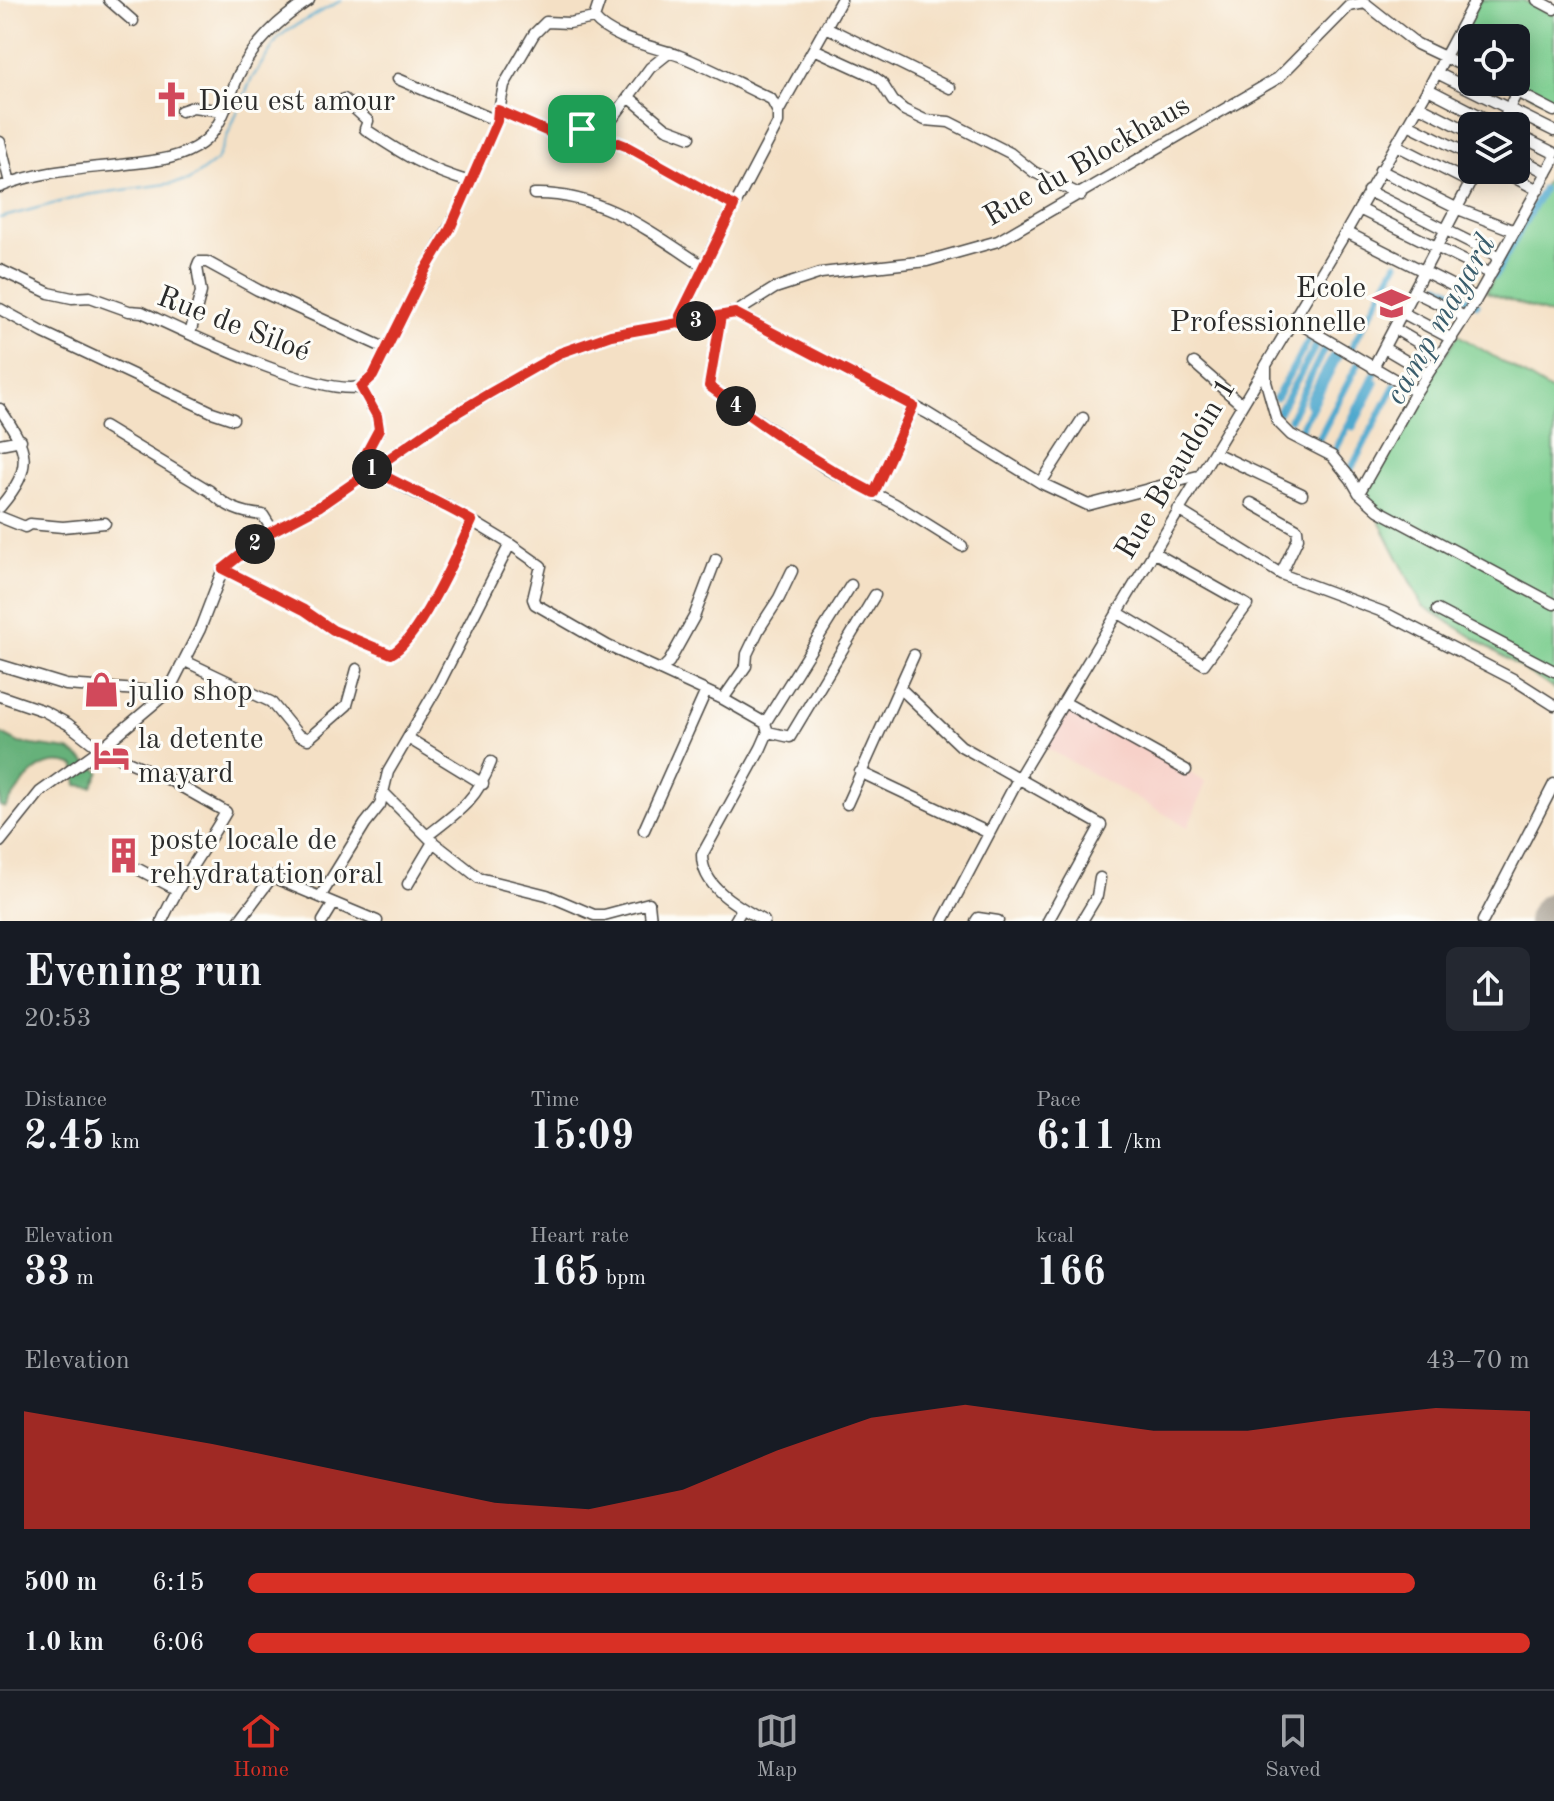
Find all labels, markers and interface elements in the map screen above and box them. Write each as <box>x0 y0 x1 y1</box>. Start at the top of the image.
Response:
map controls <box>1458 24 1530 184</box>
button: locate <box>1458 24 1530 96</box>
church icon: Dieu est amour <box>153 81 191 119</box>
place label: Dieu est amour <box>198 87 395 117</box>
street label: Rue du Blockhaus <box>979 91 1195 233</box>
pin <box>548 95 616 163</box>
icon: arrive <box>560 107 604 151</box>
button: layers <box>1458 112 1530 184</box>
water label: camp mayard <box>1380 229 1503 411</box>
place label: Ecole Professionnelle <box>1170 274 1366 338</box>
street label: Rue de Siloé <box>153 282 314 368</box>
school or university icon: Ecole Professionnelle <box>1373 285 1411 323</box>
pin: 3 <box>676 301 716 341</box>
text: 3 <box>690 310 702 332</box>
street label: Rue Beaudoin 1 <box>1111 373 1243 565</box>
pin: 4 <box>716 386 756 426</box>
text: 4 <box>730 395 742 417</box>
pin: 1 <box>352 449 392 489</box>
text: 1 <box>366 458 378 480</box>
pin: 2 <box>235 524 275 564</box>
text: 2 <box>249 533 261 555</box>
shop icon: julio shop <box>83 671 121 709</box>
place label: julio shop <box>126 677 253 707</box>
place label: la detente mayard <box>138 725 264 789</box>
hotel icon: la detente mayard <box>93 736 131 774</box>
place label: poste locale de rehydratation oral <box>150 826 383 890</box>
building icon: poste locale de rehydratation oral <box>105 837 143 875</box>
button: share <box>1446 947 1530 1031</box>
text: Evening run <box>24 951 262 995</box>
text: 20:53 <box>24 1006 92 1032</box>
text: Distance <box>24 1089 107 1111</box>
text: Time <box>530 1089 579 1111</box>
text: Pace <box>1036 1089 1081 1111</box>
text: 2.45 <box>24 1118 105 1158</box>
text: 15:09 <box>530 1118 634 1158</box>
text: 6:11 <box>1036 1118 1117 1158</box>
text: km <box>105 1131 140 1153</box>
text: /km <box>1117 1131 1162 1153</box>
text: Elevation <box>24 1225 114 1247</box>
text: Heart rate <box>530 1225 629 1247</box>
text: kcal <box>1036 1225 1074 1247</box>
text: 33 <box>24 1254 70 1294</box>
text: 165 <box>530 1254 600 1294</box>
text: 166 <box>1036 1254 1106 1294</box>
text: m <box>70 1267 94 1289</box>
text: bpm <box>600 1267 646 1289</box>
text: Elevation <box>24 1348 130 1374</box>
text: 43–70 m <box>1426 1348 1530 1374</box>
text: 500 m <box>24 1570 97 1596</box>
text: 6:15 <box>152 1570 205 1596</box>
text: 1.0 km <box>24 1630 104 1656</box>
text: 6:06 <box>152 1630 205 1656</box>
tab: Home <box>233 1709 289 1784</box>
tab: Map <box>755 1709 799 1784</box>
tab: Saved <box>1265 1709 1321 1784</box>

